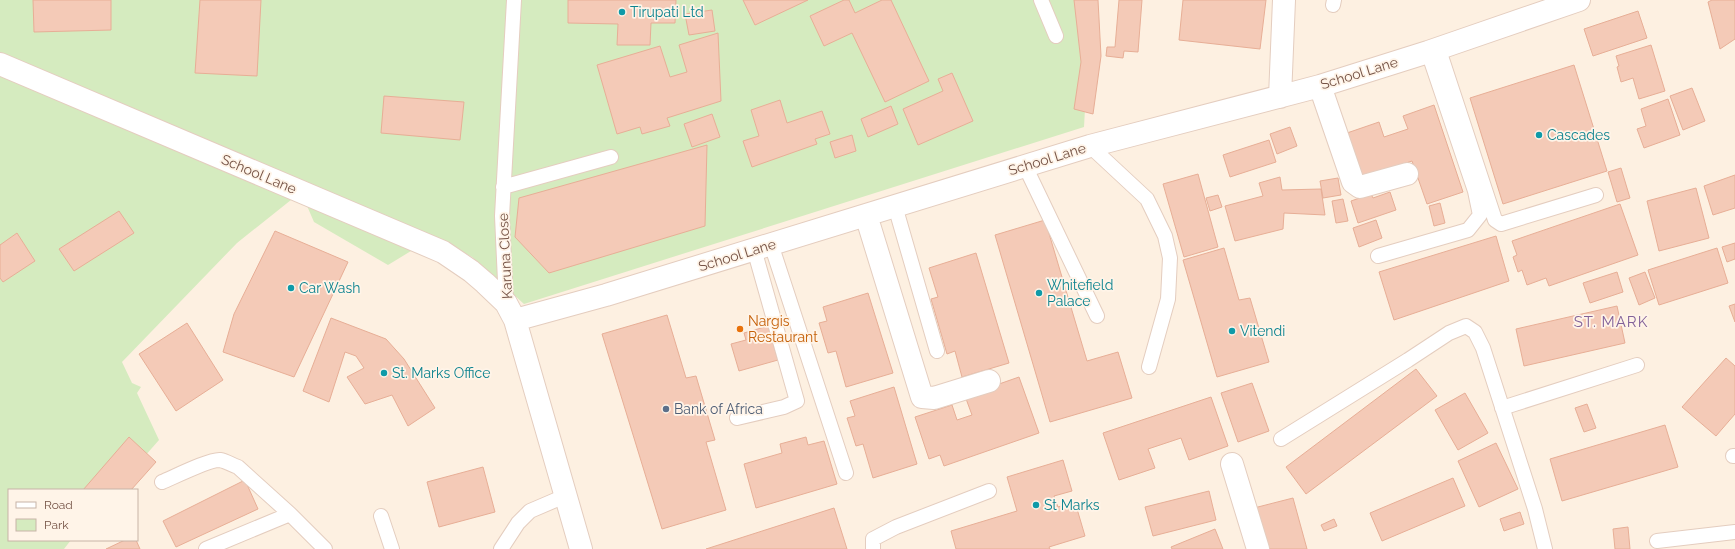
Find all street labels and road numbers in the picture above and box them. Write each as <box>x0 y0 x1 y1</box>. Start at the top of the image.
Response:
street label: School Lane <box>1318 54 1400 92</box>
street label: School Lane <box>1006 140 1088 178</box>
street label: School Lane <box>219 151 299 197</box>
street label: Karuna Close <box>495 213 515 299</box>
street label: School Lane <box>696 236 778 274</box>

